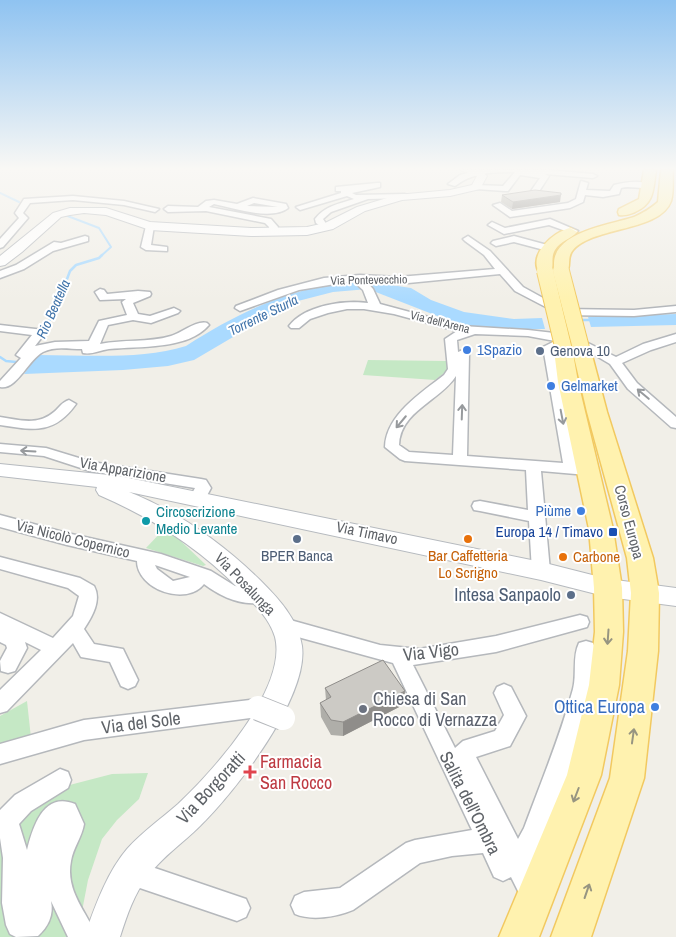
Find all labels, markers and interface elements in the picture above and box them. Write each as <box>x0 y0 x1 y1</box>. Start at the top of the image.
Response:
street label: Via Pontevecchio <box>330 271 408 289</box>
water label: Rio Beatella <box>32 277 74 341</box>
water label: Torrente Sturla <box>225 290 301 340</box>
street label: Via dell'Arena <box>409 307 472 337</box>
place label: 1Spazio <box>477 339 522 360</box>
place label: Genova 10 <box>550 340 610 361</box>
marker: 1Spazio <box>461 344 473 356</box>
marker: Genova 10 <box>534 345 546 357</box>
place label: Gelmarket <box>561 375 618 396</box>
marker: Gelmarket <box>545 380 557 392</box>
one-way arrow <box>637 389 650 400</box>
one-way arrow <box>457 404 467 420</box>
one-way arrow <box>557 408 567 424</box>
one-way arrow <box>395 415 406 428</box>
one-way arrow <box>20 446 36 455</box>
street label: Via Apparizione <box>78 452 168 487</box>
street label: Corso Europa <box>610 483 649 561</box>
place label: Piùme <box>535 500 571 521</box>
place label: Circoscrizione Medio Levante <box>156 501 238 539</box>
marker: Piùme <box>575 505 587 517</box>
street label: Via Nicolò Copernico <box>14 514 132 563</box>
marker: Circoscrizione Medio Levante <box>140 515 152 527</box>
street label: Via Timavo <box>334 516 400 549</box>
place label: Europa 14 / Timavo <box>495 521 603 542</box>
marker: Europa 14 / Timavo <box>607 526 619 538</box>
marker: BPER Banca <box>291 533 303 545</box>
marker: Bar Caffetteria Lo Scrigno <box>462 533 474 545</box>
place label: BPER Banca <box>261 545 333 566</box>
place label: Bar Caffetteria Lo Scrigno <box>428 545 508 583</box>
place label: Carbone <box>573 546 620 567</box>
street label: Via Posalunga <box>210 548 281 620</box>
marker: Carbone <box>557 551 569 563</box>
place label: Intesa Sanpaolo <box>454 582 561 607</box>
marker: Intesa Sanpaolo <box>565 589 577 601</box>
one-way arrow <box>604 628 613 644</box>
street label: Via Vigo <box>402 636 460 667</box>
place label: Chiesa di San Rocco di Vernazza <box>373 686 497 732</box>
place label: Ottica Europa <box>554 694 645 719</box>
marker: Ottica Europa <box>649 701 661 713</box>
marker: Chiesa di San Rocco di Vernazza <box>357 703 369 715</box>
street label: Via del Sole <box>100 705 182 740</box>
one-way arrow <box>628 728 638 744</box>
street label: Via Borgoratti <box>171 746 251 829</box>
street label: Salita dell'Ombra <box>434 747 507 859</box>
place label: Farmacia San Rocco <box>260 749 332 795</box>
marker: Farmacia San Rocco <box>244 766 256 778</box>
one-way arrow <box>571 787 580 802</box>
one-way arrow <box>583 884 592 899</box>

